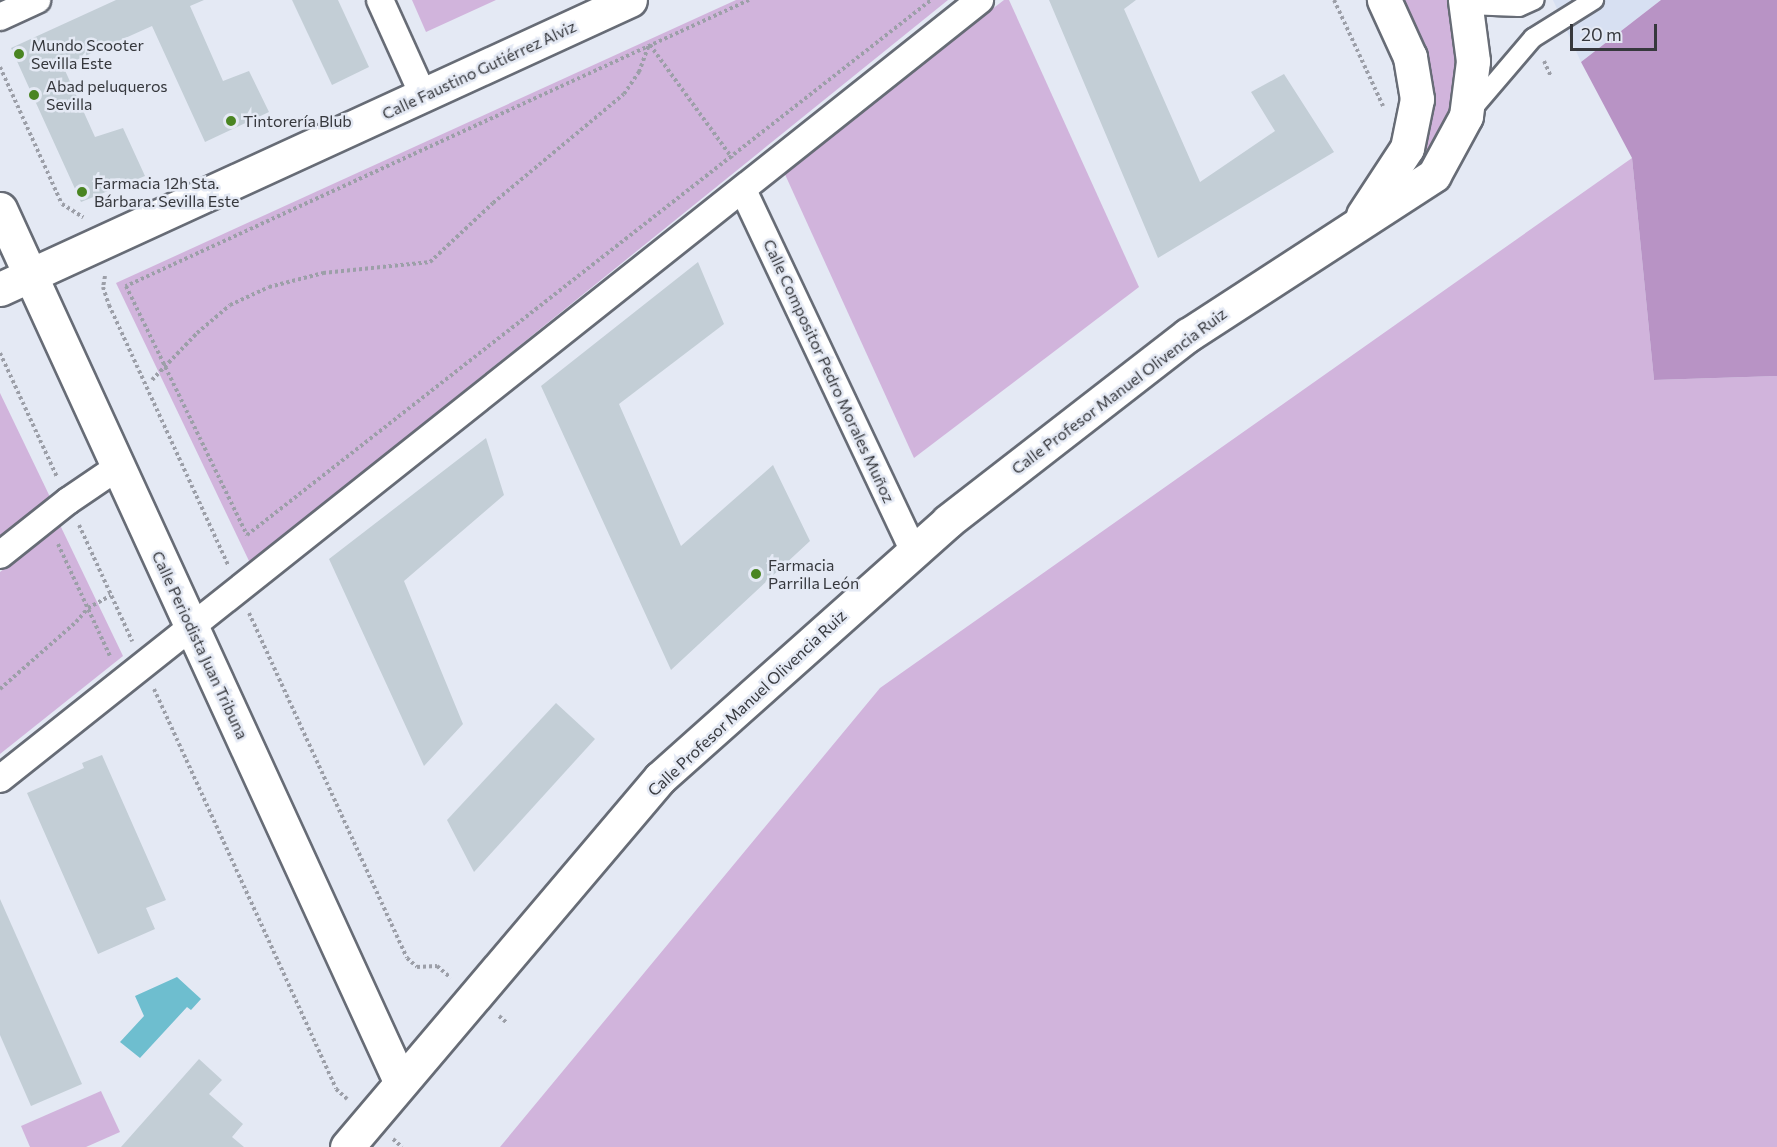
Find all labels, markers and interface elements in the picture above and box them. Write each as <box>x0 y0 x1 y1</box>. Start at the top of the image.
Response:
scale bar <box>1573 12 1660 50</box>
street label: Calle Faustino Gutiérrez Alviz <box>379 17 579 123</box>
text: 20 m <box>1581 23 1622 45</box>
place label: Mundo Scooter Sevilla Este <box>31 35 144 73</box>
marker: Mundo Scooter Sevilla Este <box>12 47 26 61</box>
place label: Abad peluqueros Sevilla <box>46 76 168 114</box>
marker: Abad peluqueros Sevilla <box>27 88 41 102</box>
place label: Tintorería Blub <box>243 111 352 131</box>
marker: Tintorería Blub <box>224 114 238 128</box>
place label: Farmacia 12h Sta. Bárbara. Sevilla Este <box>94 173 239 211</box>
marker: Farmacia 12h Sta. Bárbara. Sevilla Este <box>75 185 89 199</box>
street label: Calle Compositor Pedro Morales Muñoz <box>759 236 899 506</box>
street label: Calle Profesor Manuel Olivencia Ruiz <box>1008 304 1230 478</box>
street label: Calle Periodista Juan Tribuna <box>148 548 252 742</box>
place label: Farmacia Parrilla León <box>768 555 859 593</box>
marker: Farmacia Parrilla León <box>749 567 763 581</box>
street label: Calle Profesor Manuel Olivencia Ruiz <box>644 606 850 800</box>

